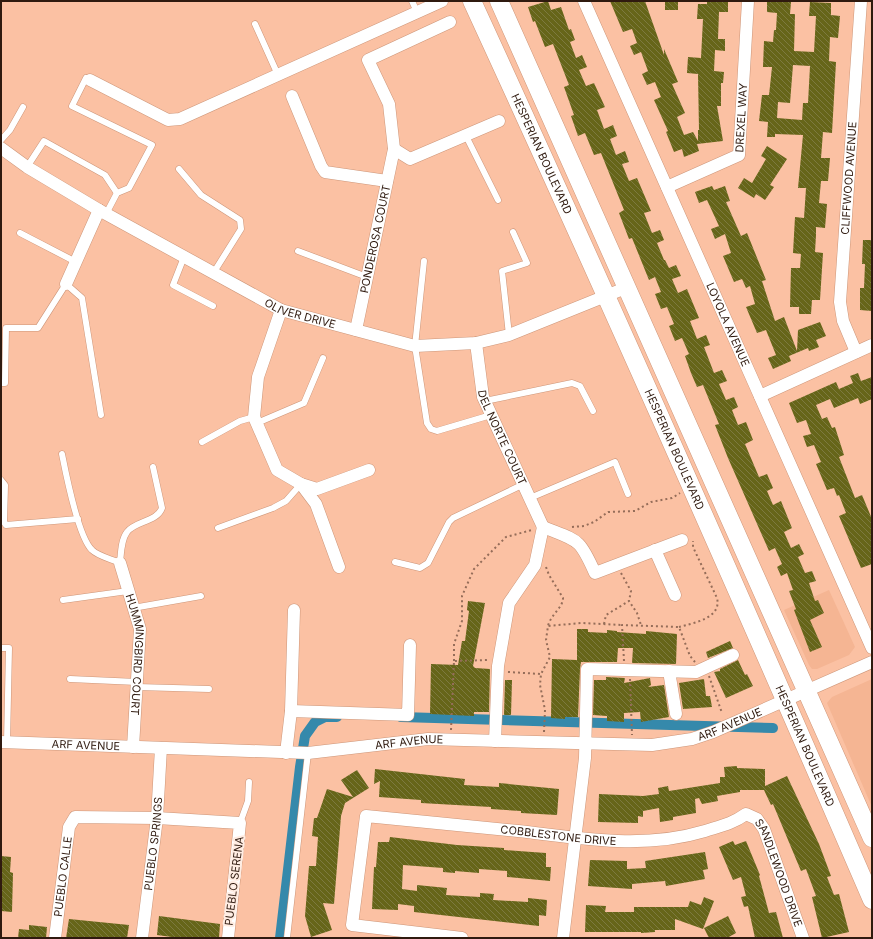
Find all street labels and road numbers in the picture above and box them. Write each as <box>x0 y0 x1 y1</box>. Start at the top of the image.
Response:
street label: DREXEL WAY <box>732 82 750 153</box>
street label: HESPERIAN BOULEVARD <box>508 91 575 216</box>
street label: CLIFFWOOD AVENUE <box>838 121 860 235</box>
street label: PONDEROSA COURT <box>357 183 393 294</box>
street label: LOYOLA AVENUE <box>703 280 753 369</box>
street label: OLIVER DRIVE <box>262 295 337 331</box>
street label: HESPERIAN BOULEVARD <box>642 387 708 512</box>
street label: DEL NORTE COURT <box>475 389 530 487</box>
street label: HUMMINGBIRD COURT <box>123 592 147 716</box>
street label: HESPERIAN BOULEVARD <box>773 683 838 809</box>
street label: ARF AVENUE <box>696 704 764 744</box>
street label: ARF AVENUE <box>374 732 443 752</box>
street label: ARF AVENUE <box>51 737 120 753</box>
street label: PUEBLO SPRINGS <box>141 796 165 891</box>
street label: SANDLEWOOD DRIVE <box>752 816 805 929</box>
street label: COBBLESTONE DRIVE <box>500 822 617 848</box>
street label: PUEBLO CALLE <box>51 835 75 918</box>
street label: PUEBLO SERENA <box>222 835 246 926</box>

